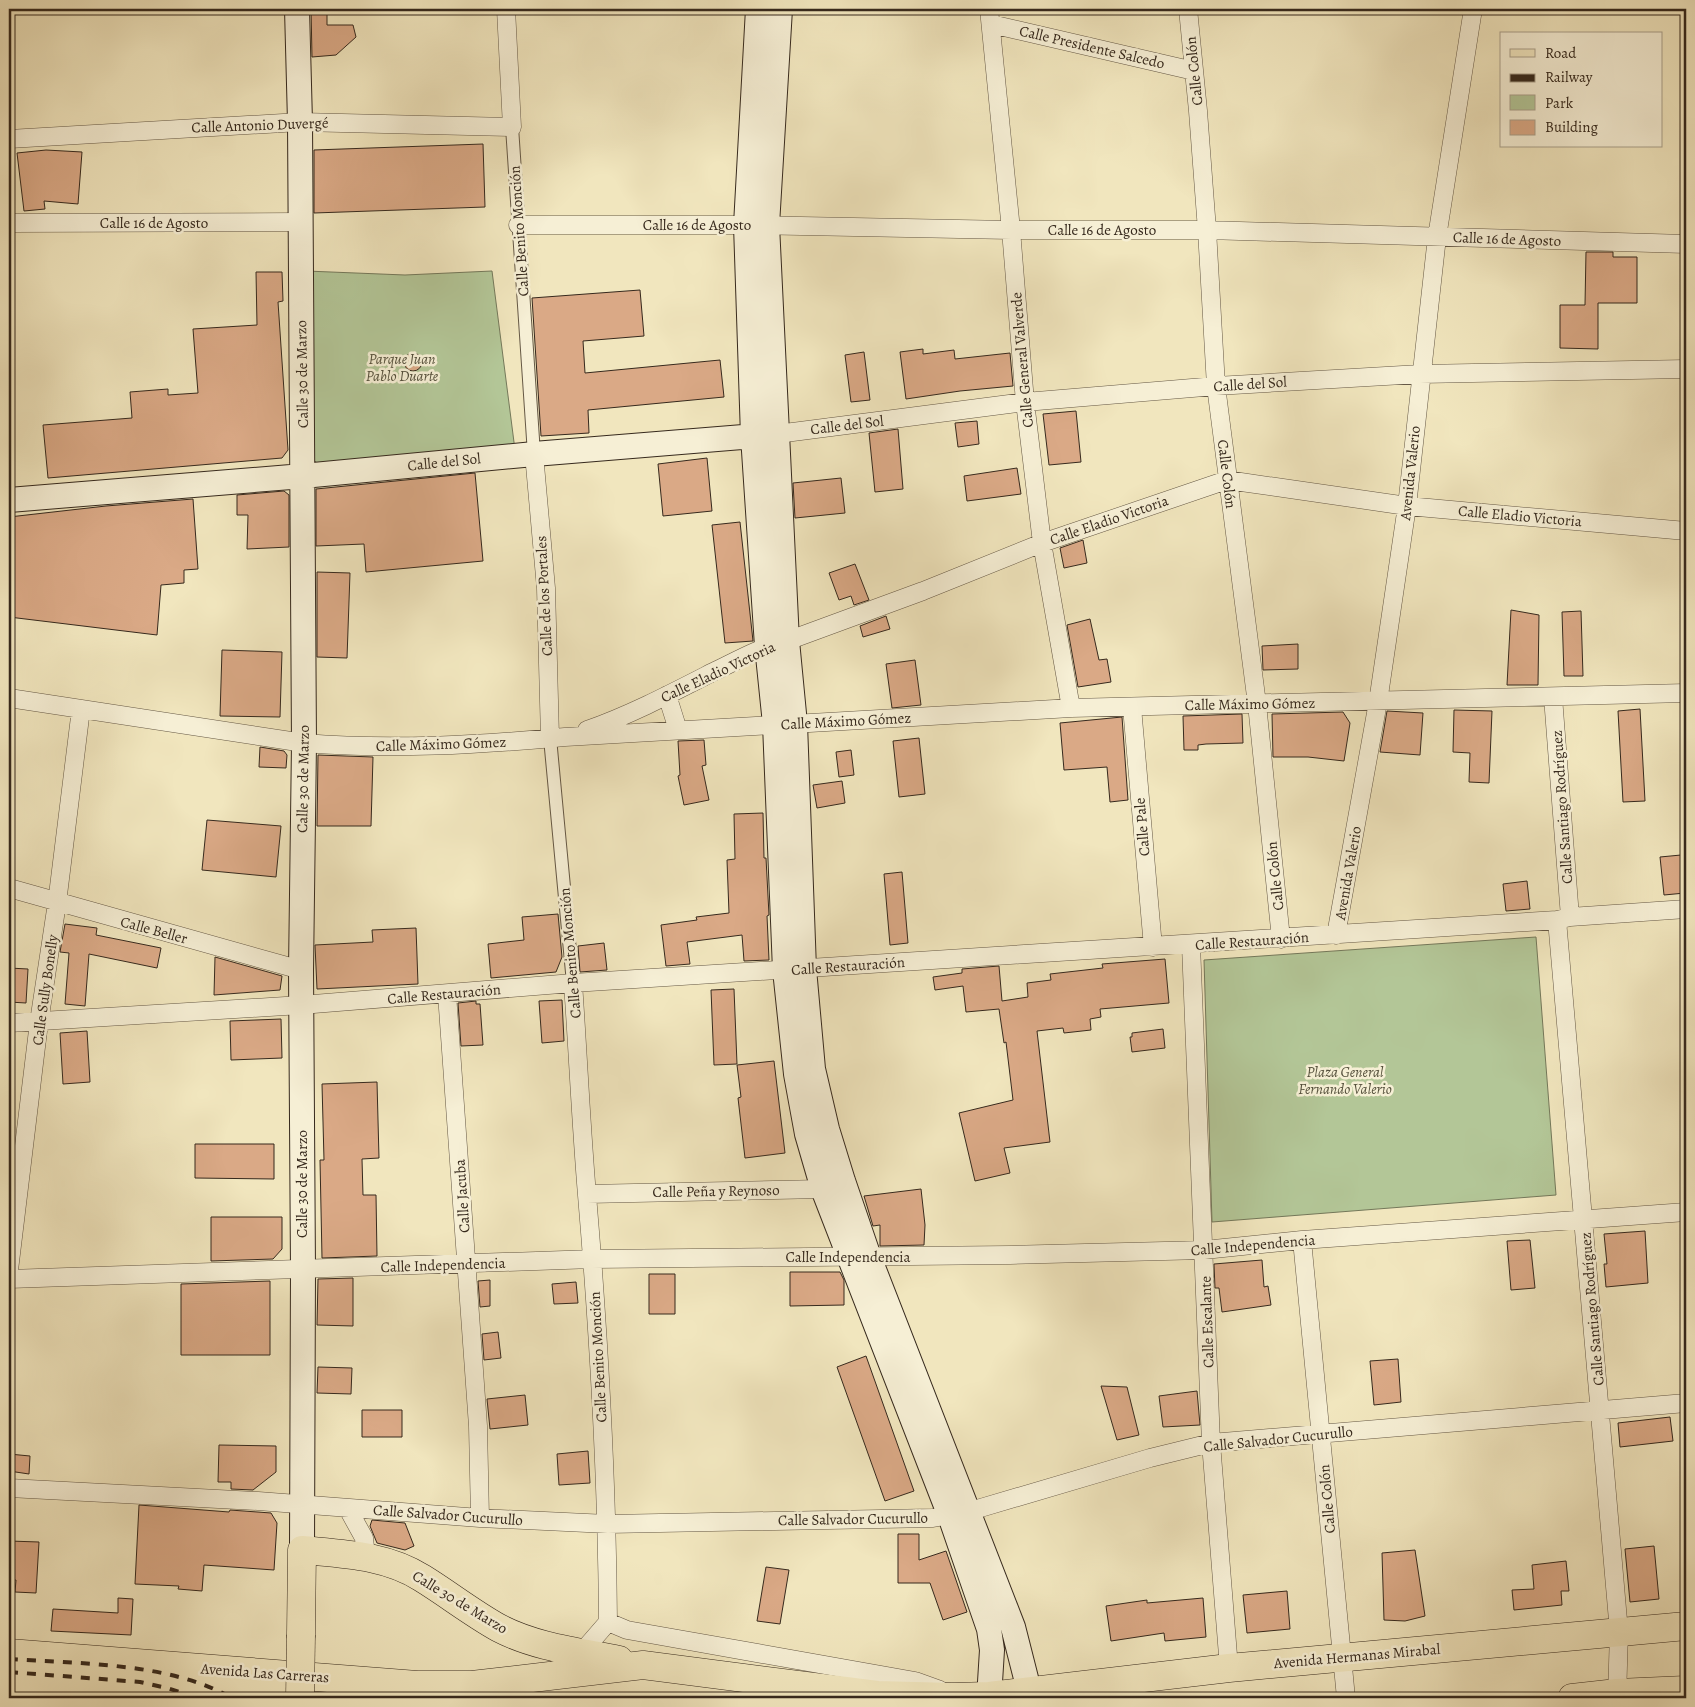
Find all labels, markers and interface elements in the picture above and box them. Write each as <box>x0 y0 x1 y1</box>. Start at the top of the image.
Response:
street label: Calle Presidente Salcedo <box>1017 21 1167 73</box>
legend <box>1500 32 1662 148</box>
street label: Calle Colón <box>1180 35 1208 107</box>
text: Road <box>1545 43 1577 63</box>
text: Railway <box>1545 67 1593 87</box>
text: Park <box>1545 93 1574 113</box>
street label: Calle Antonio Duvergé <box>191 113 329 137</box>
text: Building <box>1545 117 1598 137</box>
street label: Calle Benito Monción <box>504 165 534 297</box>
street label: Calle 16 de Agosto <box>100 213 208 233</box>
street label: Calle 16 de Agosto <box>643 215 751 235</box>
street label: Calle 16 de Agosto <box>1048 220 1156 240</box>
street label: Calle 16 de Agosto <box>1452 227 1562 251</box>
street label: Calle General Valverde <box>1006 291 1038 429</box>
street label: Calle 30 de Marzo <box>291 320 313 428</box>
park label: Parque Juan Pablo Duarte <box>366 349 439 386</box>
street label: Calle del Sol <box>1213 371 1288 397</box>
street label: Calle del Sol <box>809 411 885 439</box>
street label: Avenida Valerio <box>1395 425 1425 522</box>
street label: Calle Colón <box>1213 438 1241 510</box>
street label: Calle del Sol <box>406 448 482 476</box>
street label: Calle Eladio Victoria <box>1047 490 1171 550</box>
street label: Calle Eladio Victoria <box>1457 501 1583 531</box>
street label: Calle de los Portales <box>531 535 557 657</box>
street label: Calle Eladio Victoria <box>658 637 778 707</box>
street label: Calle Máximo Gómez <box>1185 693 1316 715</box>
street label: Calle Máximo Gómez <box>780 708 912 734</box>
street label: Calle 30 de Marzo <box>292 725 314 833</box>
street label: Calle Santiago Rodríguez <box>1547 729 1577 884</box>
street label: Calle Máximo Gómez <box>375 732 507 756</box>
street label: Calle Pale <box>1129 797 1155 857</box>
street label: Avenida Valerio <box>1330 825 1366 922</box>
street label: Calle Colón <box>1261 840 1289 912</box>
street label: Calle Benito Monción <box>554 887 586 1019</box>
street label: Calle Beller <box>118 911 190 949</box>
street label: Calle Restauración <box>1195 927 1309 955</box>
street label: Calle Sully Bonelly <box>27 933 63 1047</box>
street label: Calle Restauración <box>791 952 905 980</box>
street label: Calle Restauración <box>386 979 502 1009</box>
park label: Plaza General Fernando Valerio <box>1298 1062 1392 1099</box>
street label: Calle 30 de Marzo <box>292 1130 312 1238</box>
street label: Calle Jacuba <box>449 1158 475 1234</box>
street label: Calle Peña y Reynoso <box>652 1180 780 1202</box>
street label: Calle Independencia <box>1190 1230 1316 1260</box>
street label: Calle Santiago Rodríguez <box>1575 1231 1609 1387</box>
street label: Calle Independencia <box>785 1247 911 1267</box>
street label: Calle Independencia <box>380 1253 506 1277</box>
street label: Calle Escalante <box>1195 1275 1219 1368</box>
street label: Calle Benito Monción <box>585 1291 611 1423</box>
street label: Calle Salvador Cucurullo <box>1202 1421 1354 1457</box>
street label: Calle Colón <box>1314 1464 1340 1534</box>
street label: Calle Salvador Cucurullo <box>372 1500 524 1530</box>
street label: Calle Salvador Cucurullo <box>778 1508 928 1530</box>
street label: Calle 30 de Marzo <box>409 1566 511 1638</box>
street label: Avenida Hermanas Mirabal <box>1272 1639 1441 1673</box>
street label: Avenida Las Carreras <box>199 1658 330 1687</box>

